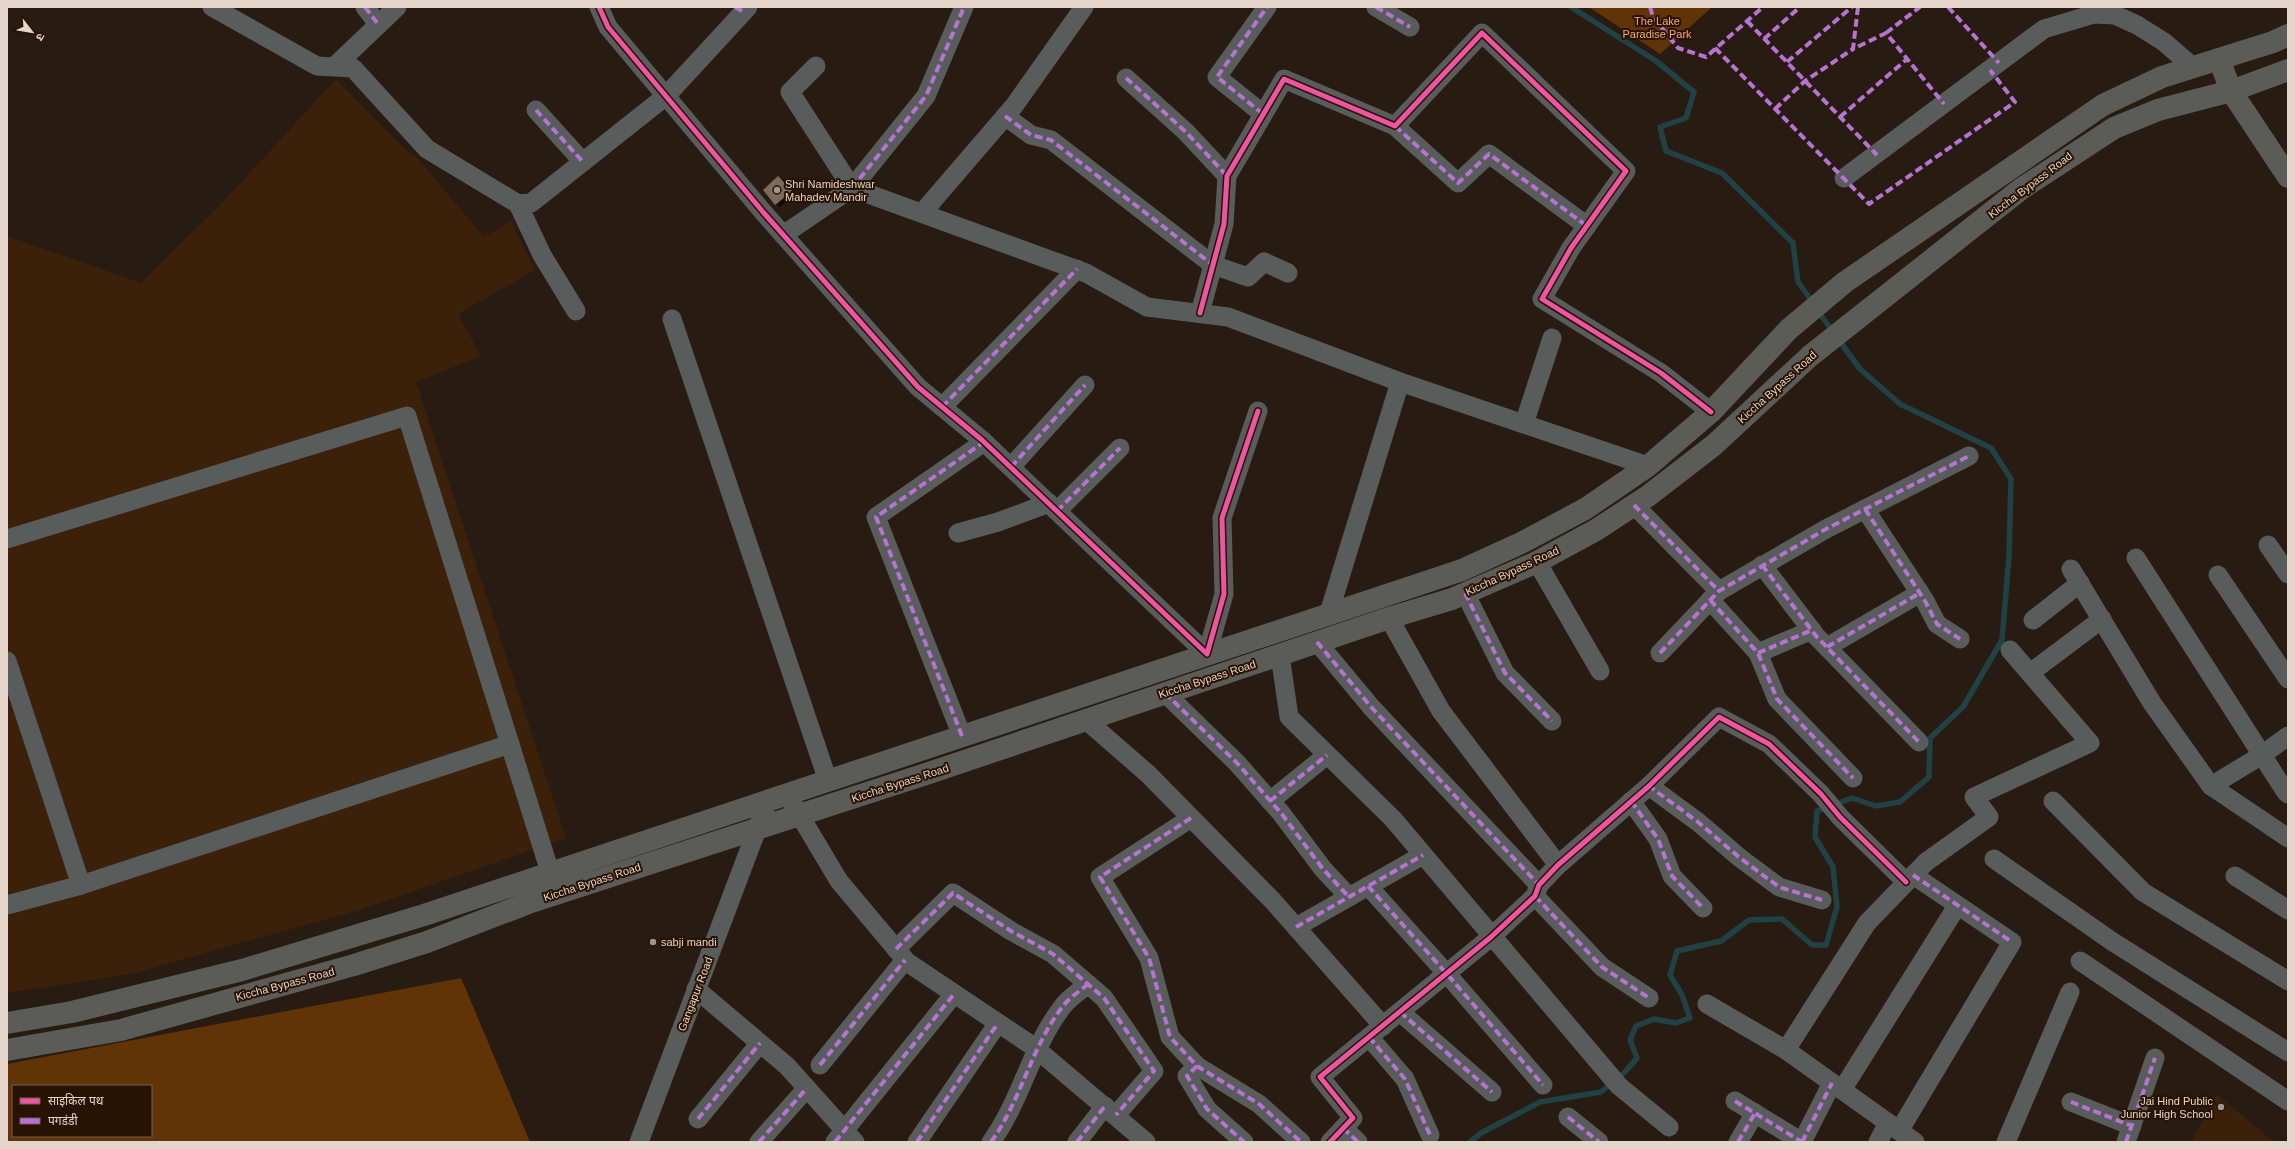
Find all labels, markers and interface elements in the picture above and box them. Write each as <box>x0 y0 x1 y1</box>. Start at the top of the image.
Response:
north arrow <box>12 12 52 52</box>
park label: The Lake Paradise Park <box>1622 15 1692 40</box>
text: उ <box>33 31 47 43</box>
street label: Kiccha Bypass Road <box>1986 150 2074 220</box>
place label: Shri Namideshwar Mahadev Mandir <box>785 178 875 203</box>
marker: Shri Namideshwar Mahadev Mandir <box>772 185 782 195</box>
street label: Kiccha Bypass Road <box>1735 349 1819 425</box>
street label: Kiccha Bypass Road <box>1463 544 1561 598</box>
street label: Kiccha Bypass Road <box>1157 658 1257 700</box>
street label: Kiccha Bypass Road <box>850 762 950 804</box>
street label: Kiccha Bypass Road <box>542 861 642 903</box>
place label: sabji mandi <box>661 936 717 948</box>
marker: sabji mandi <box>648 937 658 947</box>
street label: Gangapur Road <box>675 955 715 1033</box>
street label: Kiccha Bypass Road <box>234 965 336 1003</box>
legend <box>12 1085 152 1137</box>
text: साइकिल पथ <box>48 1093 104 1108</box>
place label: Jai Hind Public Junior High School <box>2121 1095 2213 1120</box>
marker: Jai Hind Public Junior High School <box>2216 1102 2226 1112</box>
text: पगडंडी <box>48 1113 78 1128</box>

